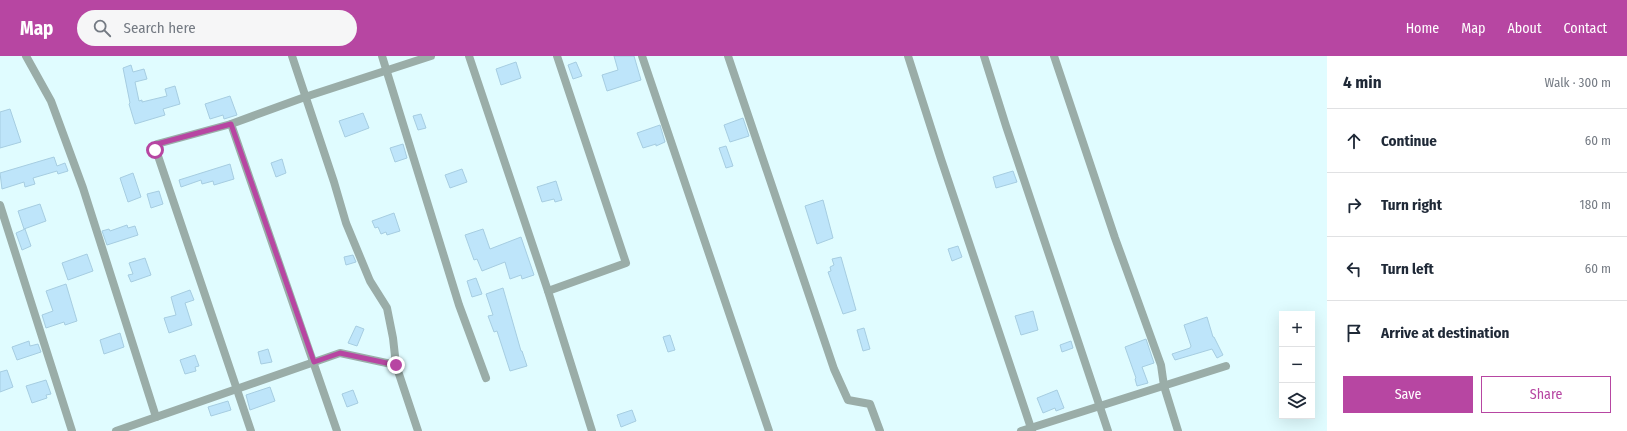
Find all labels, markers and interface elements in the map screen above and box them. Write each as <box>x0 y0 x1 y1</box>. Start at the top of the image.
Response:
search box <box>77 10 357 46</box>
text: Map <box>20 17 53 40</box>
icon: search <box>91 17 113 39</box>
text: Search here <box>123 19 196 37</box>
text: Home <box>1406 20 1439 37</box>
text: Map <box>1461 20 1485 37</box>
text: About <box>1507 20 1542 37</box>
text: Contact <box>1564 20 1607 37</box>
text: 4 min <box>1343 72 1382 93</box>
text: Walk · 300 m <box>1545 75 1611 90</box>
icon: ahead <box>1343 130 1365 152</box>
text: Continue <box>1381 132 1437 150</box>
text: 60 m <box>1585 133 1611 148</box>
route start <box>146 141 164 159</box>
icon: right <box>1343 194 1365 216</box>
text: Turn right <box>1381 196 1442 214</box>
text: 180 m <box>1580 197 1611 212</box>
icon: left <box>1343 258 1365 280</box>
text: Turn left <box>1381 260 1434 278</box>
text: 60 m <box>1585 261 1611 276</box>
map controls <box>1279 311 1315 419</box>
button: + <box>1279 311 1315 347</box>
icon: arrive <box>1343 322 1365 344</box>
text: Arrive at destination <box>1381 324 1509 342</box>
button: − <box>1279 347 1315 383</box>
route end <box>387 356 405 374</box>
button: Save <box>1343 376 1473 413</box>
button: Share <box>1481 376 1611 413</box>
button: layers <box>1279 383 1315 419</box>

